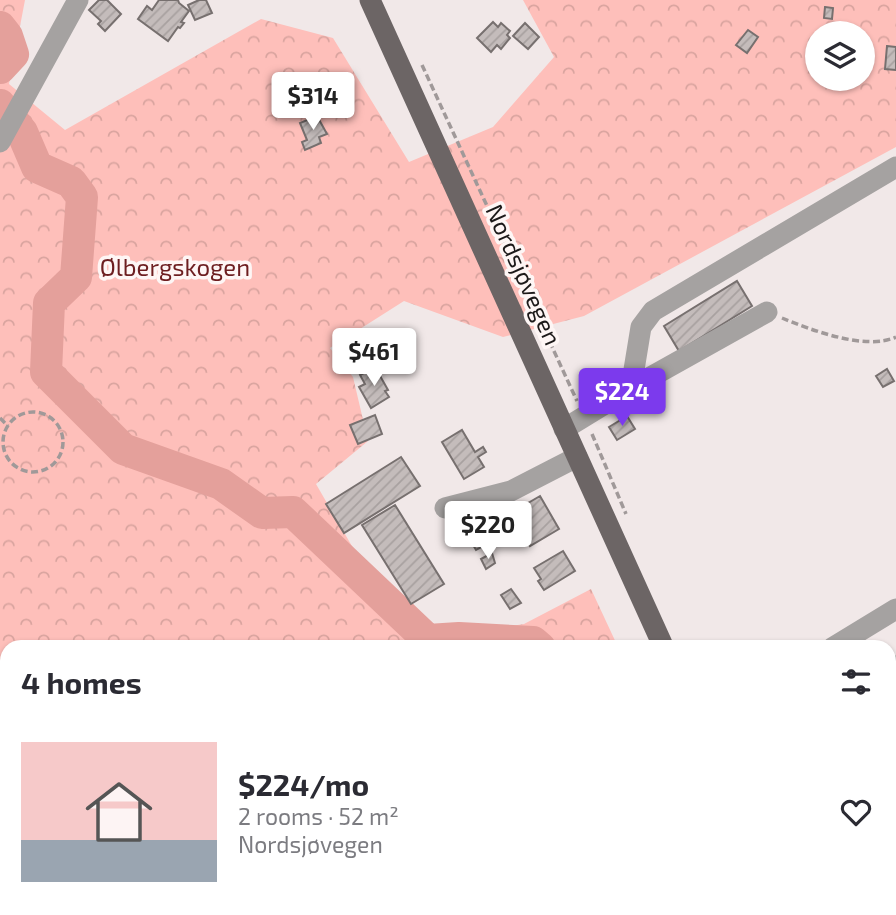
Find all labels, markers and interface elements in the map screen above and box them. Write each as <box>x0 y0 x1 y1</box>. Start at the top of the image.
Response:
map controls <box>805 21 875 91</box>
button: layers <box>805 21 875 91</box>
pin: $314 <box>272 72 354 132</box>
text: $314 <box>288 81 338 109</box>
street label: Nordsjøvegen <box>480 199 568 349</box>
park label: Ølbergskogen <box>100 252 250 281</box>
pin: $461 <box>333 328 415 388</box>
text: $461 <box>348 337 400 365</box>
pin: $224 <box>581 368 663 428</box>
text: $224 <box>595 377 649 405</box>
pin: $220 <box>447 502 529 561</box>
text: $220 <box>461 510 515 538</box>
icon: filters <box>837 663 875 701</box>
text: 4 homes <box>21 664 142 700</box>
text: $224/mo <box>238 766 369 802</box>
icon: home <box>77 770 161 854</box>
icon: heart <box>837 793 875 831</box>
text: 2 rooms · 52 m² <box>238 802 399 830</box>
text: Nordsjøvegen <box>238 830 383 858</box>

